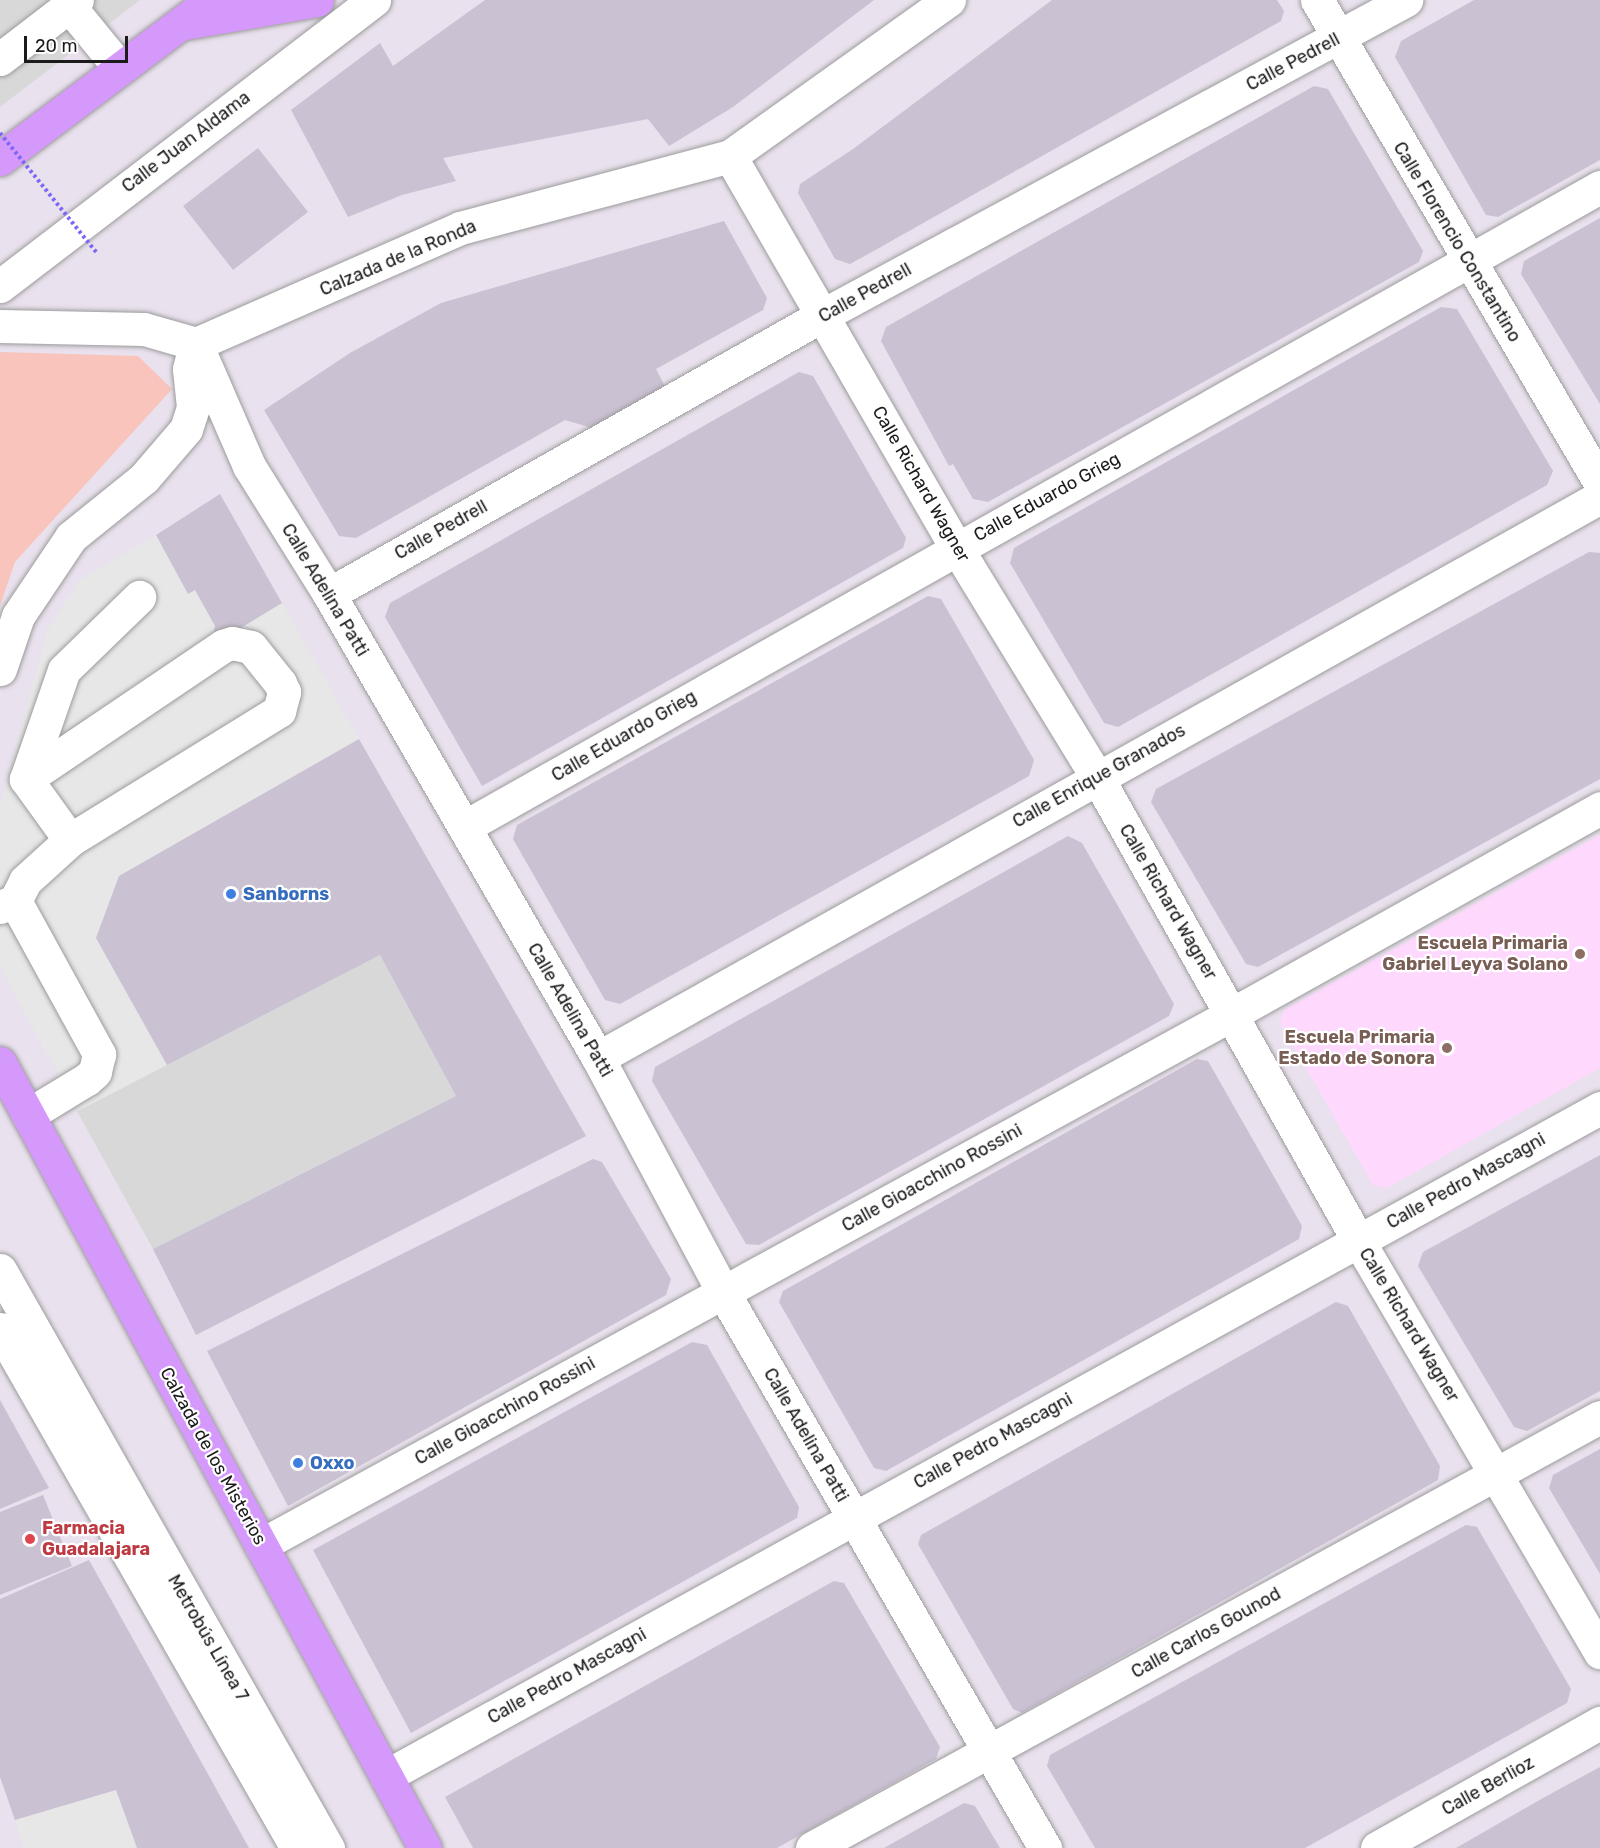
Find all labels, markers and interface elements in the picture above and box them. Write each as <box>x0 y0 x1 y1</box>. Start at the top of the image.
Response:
scale bar <box>27 24 130 62</box>
street label: Calle Pedrell <box>1243 28 1343 96</box>
text: 20 m <box>35 35 77 57</box>
street label: Calle Juan Aldama <box>117 87 255 197</box>
street label: Calle Florencio Constantino <box>1389 138 1525 346</box>
street label: Calzada de la Ronda <box>316 215 480 301</box>
street label: Calle Pedrell <box>815 259 915 327</box>
street label: Calle Richard Wagner <box>868 402 974 566</box>
street label: Calle Eduardo Grieg <box>970 448 1124 546</box>
street label: Calle Pedrell <box>391 496 491 564</box>
street label: Calle Adelina Patti <box>277 519 373 661</box>
street label: Calle Eduardo Grieg <box>548 686 700 786</box>
street label: Calle Enrique Granados <box>1009 719 1189 833</box>
street label: Calle Richard Wagner <box>1115 820 1221 984</box>
place label: Sanborns <box>243 883 329 905</box>
marker: Sanborns <box>224 887 238 901</box>
place label: Escuela Primaria Gabriel Leyva Solano <box>1382 933 1568 976</box>
street label: Calle Adelina Patti <box>523 939 617 1081</box>
marker: Escuela Primaria Gabriel Leyva Solano <box>1573 947 1587 961</box>
place label: Escuela Primaria Estado de Sonora <box>1278 1027 1435 1070</box>
marker: Escuela Primaria Estado de Sonora <box>1440 1041 1454 1055</box>
street label: Calle Gioacchino Rossini <box>838 1119 1026 1237</box>
street label: Calle Pedro Mascagni <box>1383 1128 1549 1234</box>
street label: Calle Richard Wagner <box>1354 1244 1464 1406</box>
street label: Calle Gioacchino Rossini <box>411 1352 599 1470</box>
street label: Calzada de los Misterios <box>155 1363 271 1549</box>
street label: Calle Adelina Patti <box>759 1364 853 1506</box>
street label: Calle Pedro Mascagni <box>910 1388 1076 1494</box>
place label: Oxxo <box>310 1452 355 1474</box>
marker: Oxxo <box>291 1456 305 1470</box>
place label: Farmacia Guadalajara <box>42 1518 150 1561</box>
marker: Farmacia Guadalajara <box>23 1532 37 1546</box>
street label: Metrobús Línea 7 <box>163 1571 253 1705</box>
street label: Calle Carlos Gounod <box>1127 1583 1285 1683</box>
street label: Calle Pedro Mascagni <box>484 1623 650 1729</box>
street label: Calle Berlioz <box>1438 1752 1538 1820</box>

